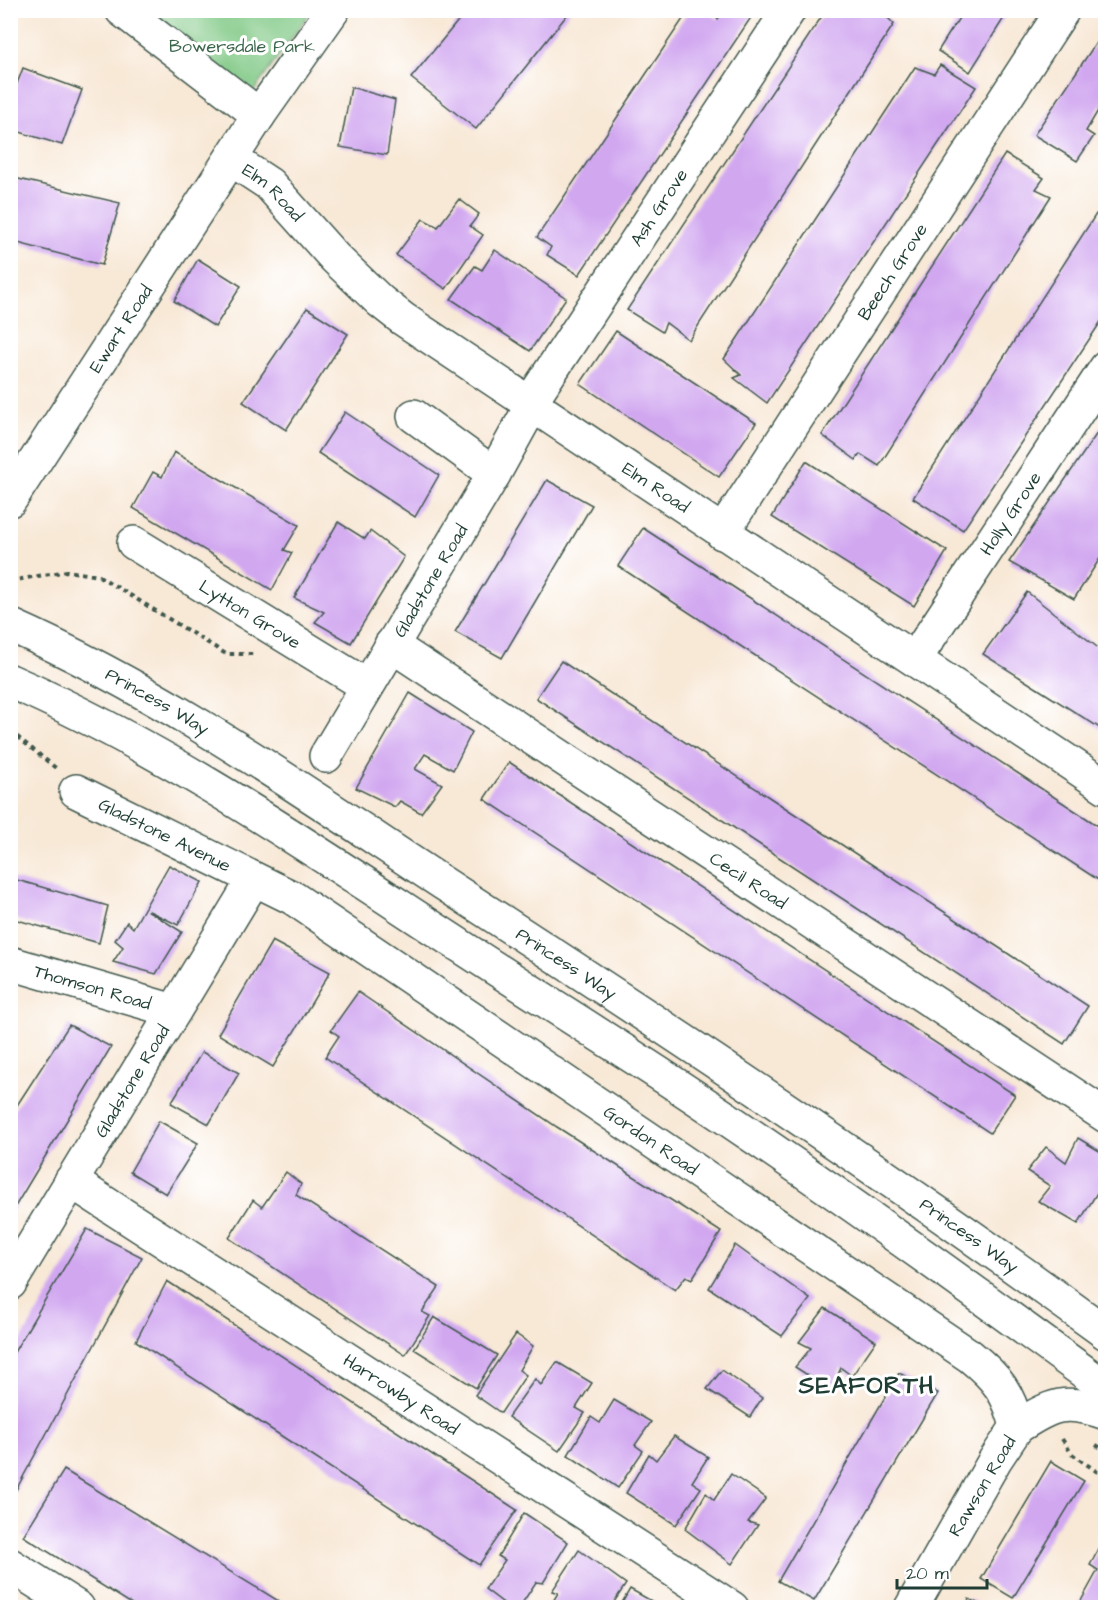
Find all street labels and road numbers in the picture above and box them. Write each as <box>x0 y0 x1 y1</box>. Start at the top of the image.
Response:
street label: Elm Road <box>237 158 309 227</box>
street label: Ash Grove <box>624 164 694 251</box>
street label: Beech Grove <box>852 218 934 325</box>
street label: Ewart Road <box>84 280 159 378</box>
street label: Elm Road <box>617 456 694 519</box>
street label: Holly Grove <box>974 467 1048 561</box>
street label: Gladstone Road <box>387 520 474 642</box>
street label: Lytton Grove <box>194 574 305 655</box>
street label: Princess Way <box>101 662 214 742</box>
street label: Gladstone Avenue <box>94 792 235 879</box>
street label: Cecil Road <box>704 846 792 916</box>
street label: Princess Way <box>511 922 621 1007</box>
street label: Thomson Road <box>31 959 154 1017</box>
street label: Gladstone Road <box>89 1020 176 1142</box>
street label: Gordon Road <box>598 1099 703 1182</box>
street label: Princess Way <box>914 1192 1024 1280</box>
street label: Harrowby Road <box>338 1348 464 1441</box>
street label: Rawson Road <box>943 1431 1022 1541</box>

